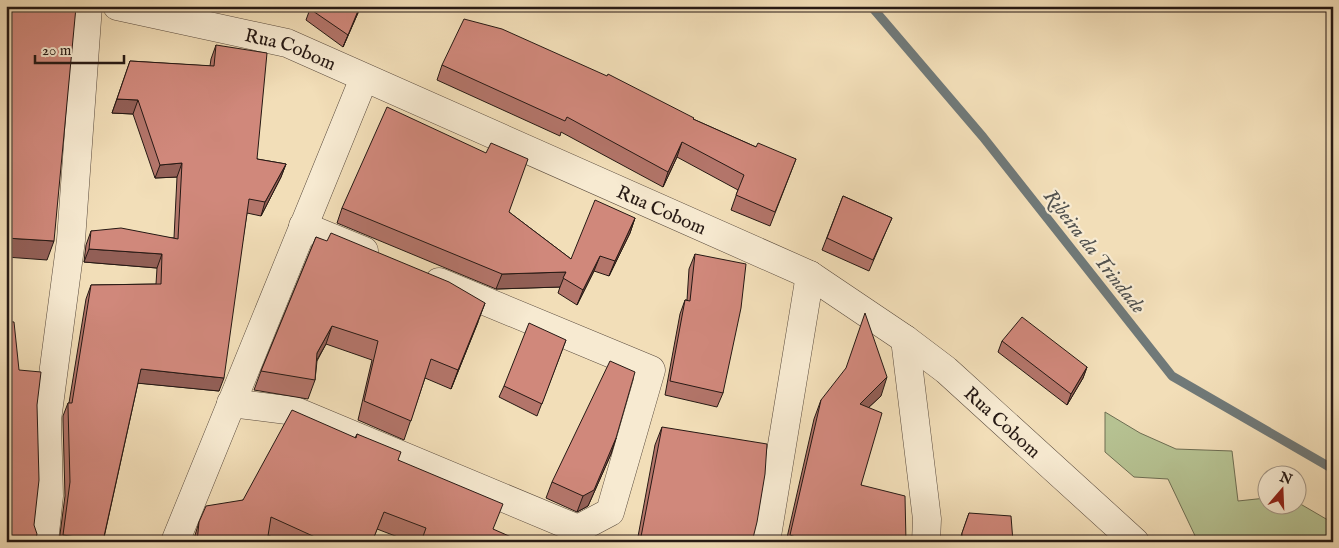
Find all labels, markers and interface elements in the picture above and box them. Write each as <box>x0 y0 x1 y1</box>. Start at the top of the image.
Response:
street label: Rua Cobom <box>242 24 340 77</box>
scale bar <box>35 32 124 64</box>
text: 20 m <box>42 41 72 60</box>
street label: Rua Cobom <box>612 181 710 242</box>
water label: Ribeira da Trindade <box>1037 185 1150 319</box>
street label: Rua Cobom <box>958 382 1045 464</box>
north arrow <box>1256 466 1306 516</box>
text: N <box>1276 468 1295 489</box>

